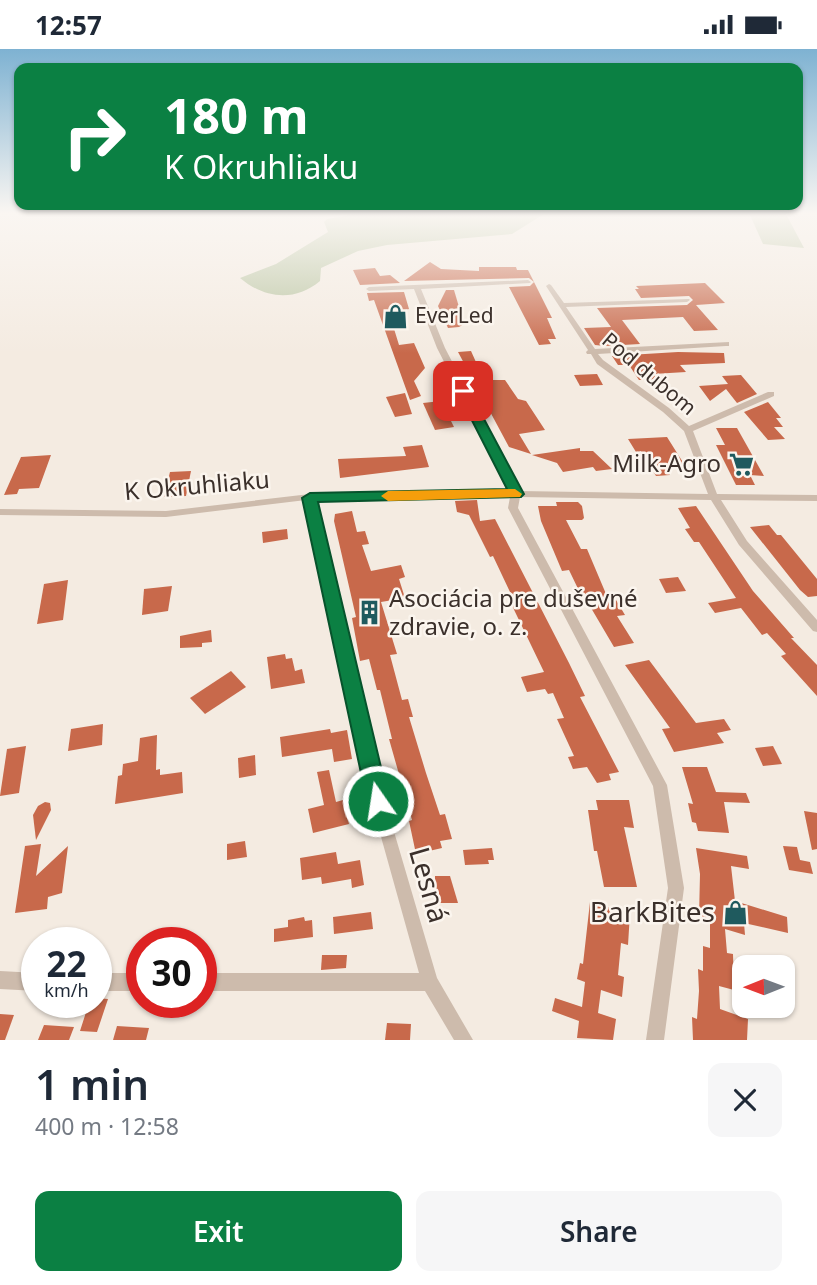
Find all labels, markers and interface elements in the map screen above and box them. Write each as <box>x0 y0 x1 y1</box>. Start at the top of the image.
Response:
text: 12:57 <box>35 7 102 43</box>
text: 180 m <box>164 82 309 148</box>
icon: right <box>49 91 140 182</box>
text: K Okruhliaku <box>164 145 358 188</box>
place label: EverLed <box>415 301 494 329</box>
shop icon: EverLed <box>381 302 409 330</box>
street label: Pod dubom <box>597 326 703 421</box>
pin <box>433 361 493 421</box>
icon: arrive <box>444 372 482 410</box>
place label: Milk-Agro <box>612 446 721 479</box>
supermarket icon: Milk-Agro <box>727 450 755 478</box>
street label: K Okruhliaku <box>123 462 271 507</box>
place label: Asociácia pre duševné zdravie, o. z. <box>389 581 638 642</box>
building icon: Asociácia pre duševné zdravie, o. z. <box>355 599 383 627</box>
position arrow <box>341 764 415 838</box>
street label: Lesná <box>401 843 459 927</box>
place label: BarkBites <box>590 892 715 930</box>
shop icon: BarkBites <box>721 898 749 926</box>
speed limit sign: 30 <box>126 927 217 1018</box>
text: 22 <box>46 940 87 987</box>
north arrow <box>732 955 794 1019</box>
map controls <box>732 955 795 1018</box>
text: km/h <box>44 978 89 1002</box>
text: 1 min <box>35 1055 149 1112</box>
button: close <box>708 1063 782 1137</box>
text: 400 m · 12:58 <box>35 1110 179 1142</box>
button: Exit <box>35 1191 402 1271</box>
button: Share <box>416 1191 782 1271</box>

